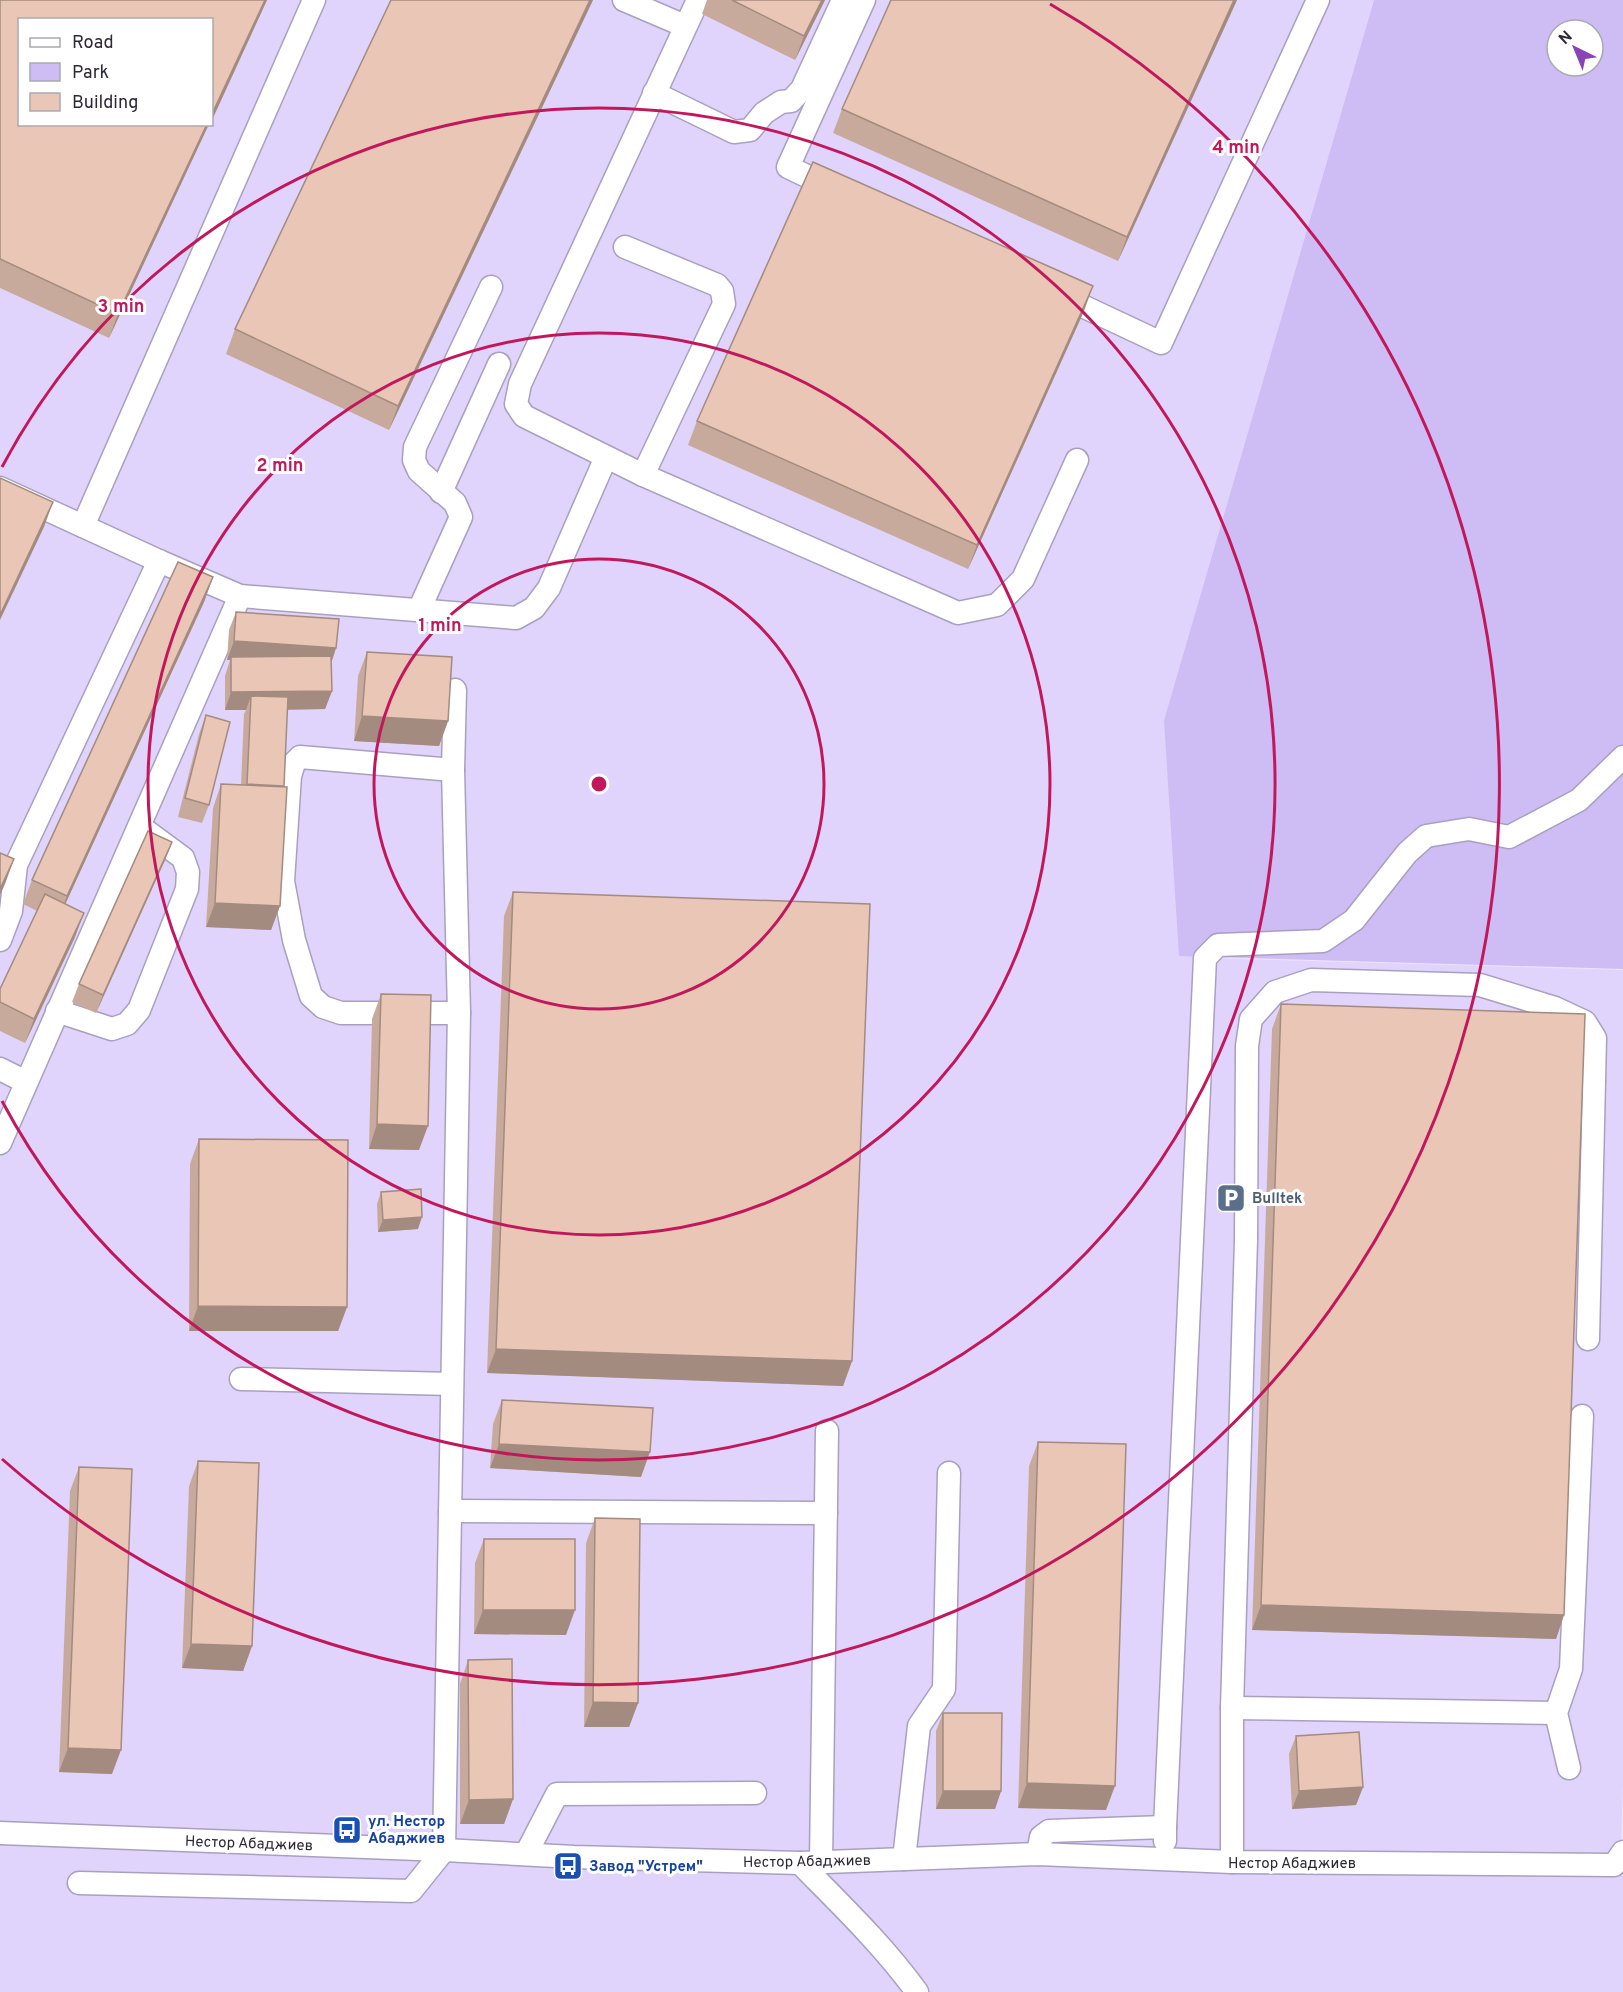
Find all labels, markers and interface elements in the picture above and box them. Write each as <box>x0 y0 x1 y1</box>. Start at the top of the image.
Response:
legend <box>18 18 213 126</box>
north arrow <box>1545 18 1605 78</box>
text: N <box>1555 27 1577 50</box>
text: Road <box>72 32 114 55</box>
text: Park <box>72 62 109 85</box>
text: Building <box>72 92 138 115</box>
text: 4 min <box>1212 137 1260 160</box>
text: 3 min <box>98 296 144 319</box>
text: 2 min <box>256 455 304 478</box>
text: 1 min <box>418 615 462 638</box>
centre of rings <box>589 774 609 794</box>
parking icon: Bulltek <box>1215 1182 1247 1214</box>
place label: Bulltek <box>1252 1190 1303 1209</box>
place label: ул. Нестор Абаджиев <box>368 1813 445 1849</box>
bus stop icon: ул. Нестор Абаджиев <box>331 1814 363 1846</box>
street label: Нестор Абаджиев <box>185 1833 313 1856</box>
bus stop icon: Завод "Устрем" <box>552 1850 584 1882</box>
street label: Нестор Абаджиев <box>743 1852 871 1873</box>
street label: Нестор Абаджиев <box>1228 1855 1356 1874</box>
place label: Завод "Устрем" <box>589 1858 703 1877</box>

